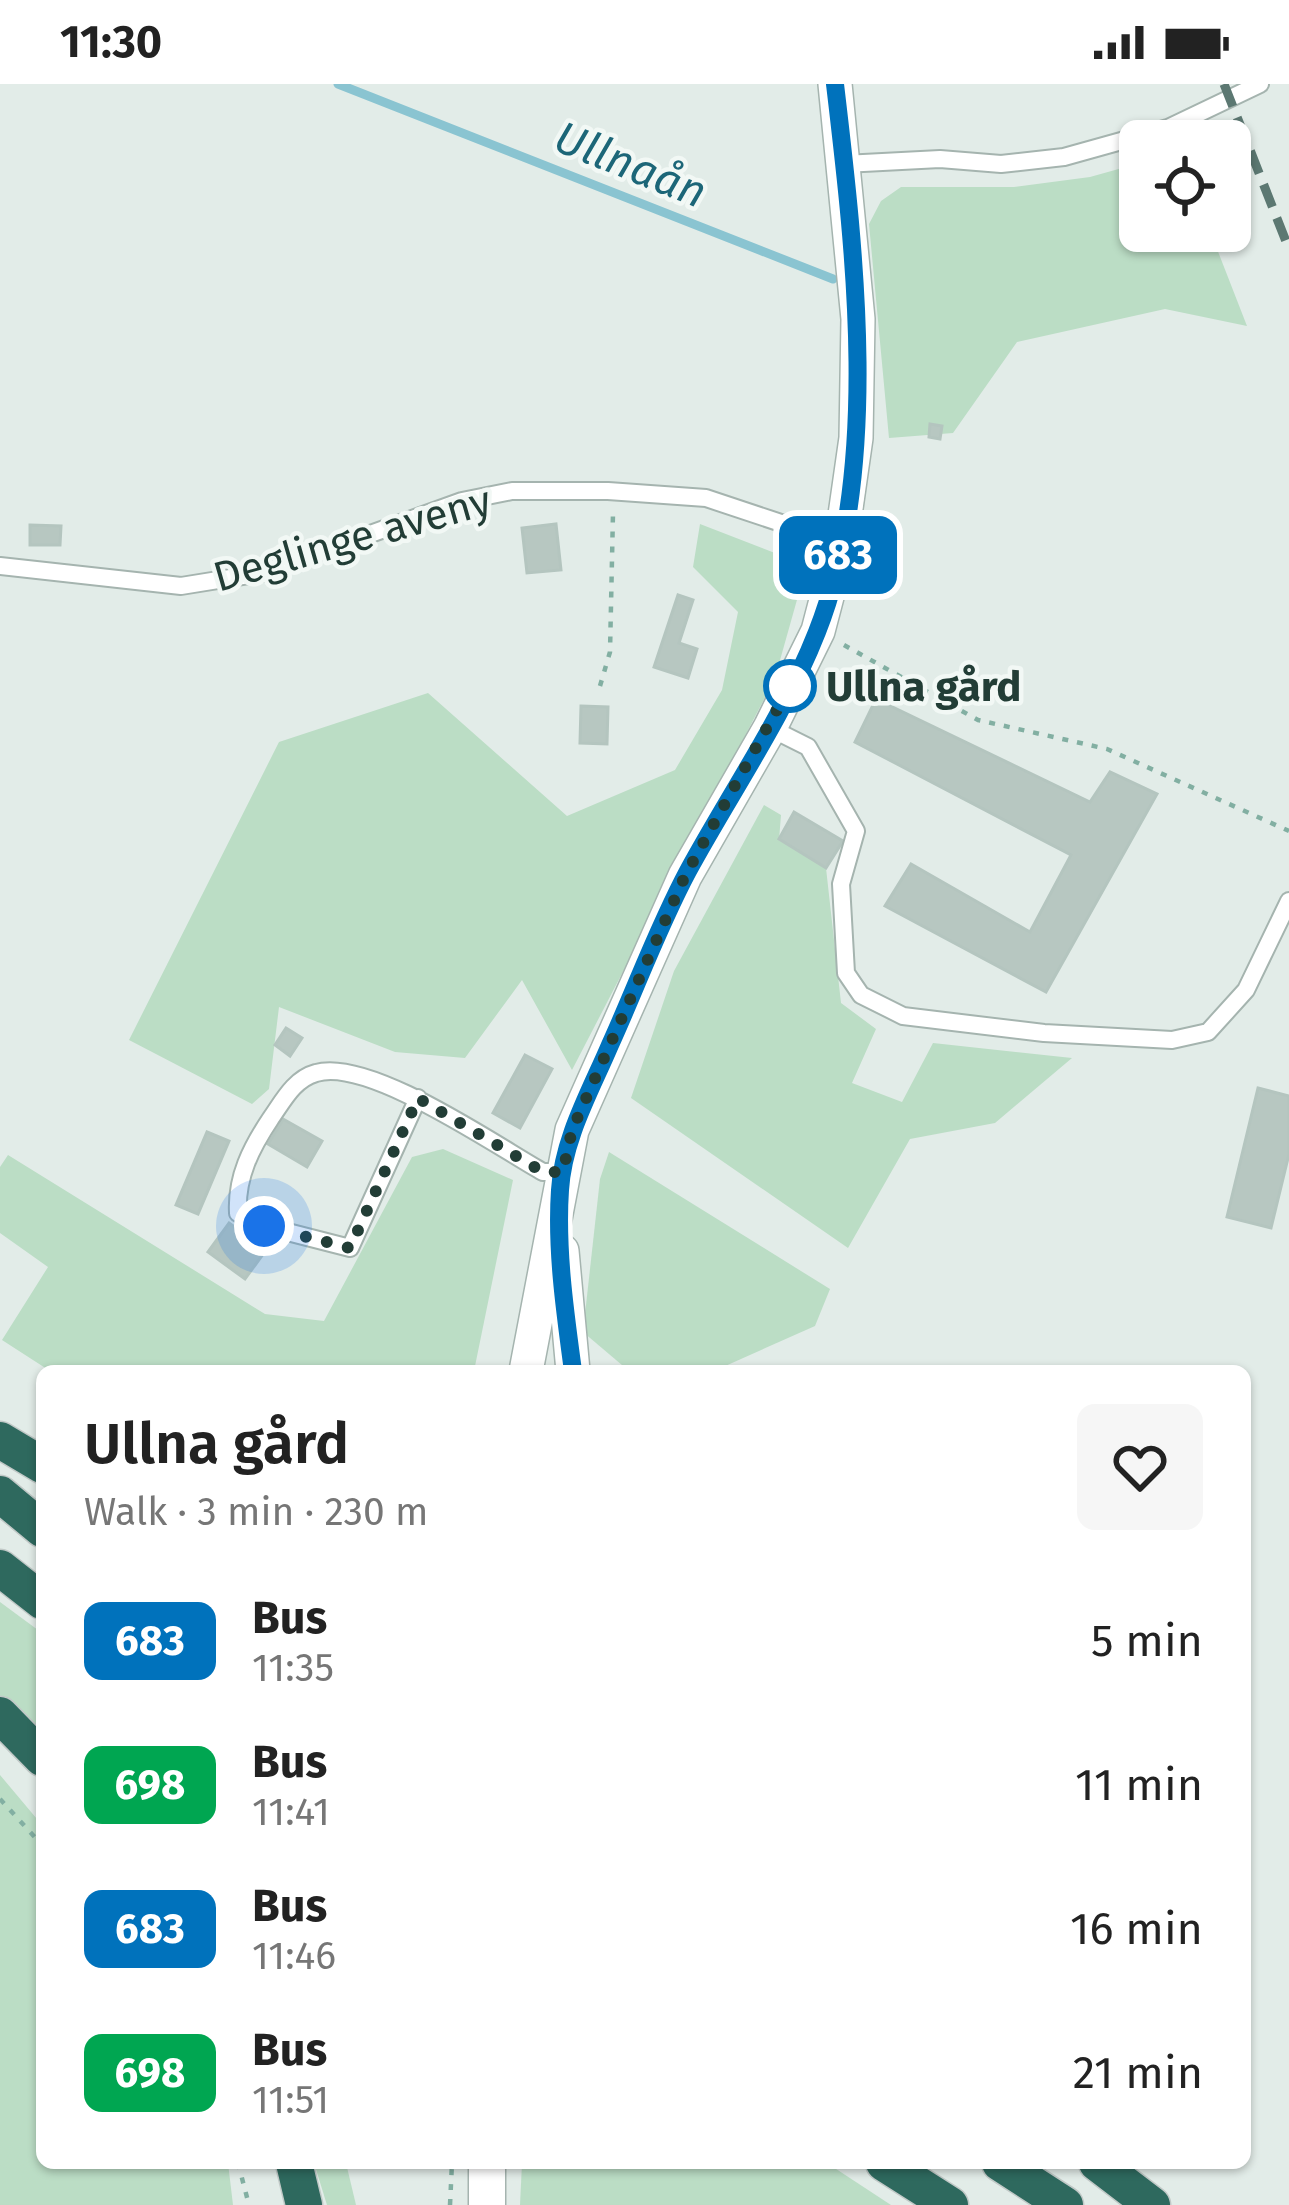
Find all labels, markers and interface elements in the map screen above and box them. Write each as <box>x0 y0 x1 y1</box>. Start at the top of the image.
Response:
text: 11:30 <box>60 15 162 69</box>
water label: Ullnaån <box>547 110 714 220</box>
map controls <box>1119 120 1251 252</box>
button: locate <box>1119 120 1251 252</box>
street label: Deglinge aveny <box>208 475 497 602</box>
line badge: 683 <box>769 516 907 594</box>
text: 683 <box>803 530 873 580</box>
marker: Ullna gård <box>765 661 815 711</box>
place label: Ullna gård <box>826 662 1021 712</box>
your location <box>234 1196 294 1256</box>
button: heart <box>1077 1404 1203 1530</box>
text: Ullna gård <box>84 1410 349 1478</box>
text: Walk · 3 min · 230 m <box>84 1489 429 1535</box>
text: Bus <box>252 1591 327 1645</box>
text: 5 min <box>1091 1614 1203 1668</box>
text: 683 <box>115 1616 185 1666</box>
text: 11:35 <box>252 1645 334 1691</box>
text: Bus <box>252 1735 327 1789</box>
text: 11 min <box>1075 1758 1203 1812</box>
text: 698 <box>115 1760 185 1810</box>
text: 11:41 <box>252 1789 330 1835</box>
text: Bus <box>252 1879 327 1933</box>
text: 16 min <box>1070 1902 1203 1956</box>
text: 683 <box>115 1904 185 1954</box>
text: 11:46 <box>252 1933 336 1979</box>
text: Bus <box>252 2023 327 2077</box>
text: 21 min <box>1073 2046 1203 2100</box>
text: 698 <box>115 2048 185 2098</box>
text: 11:51 <box>252 2077 329 2123</box>

